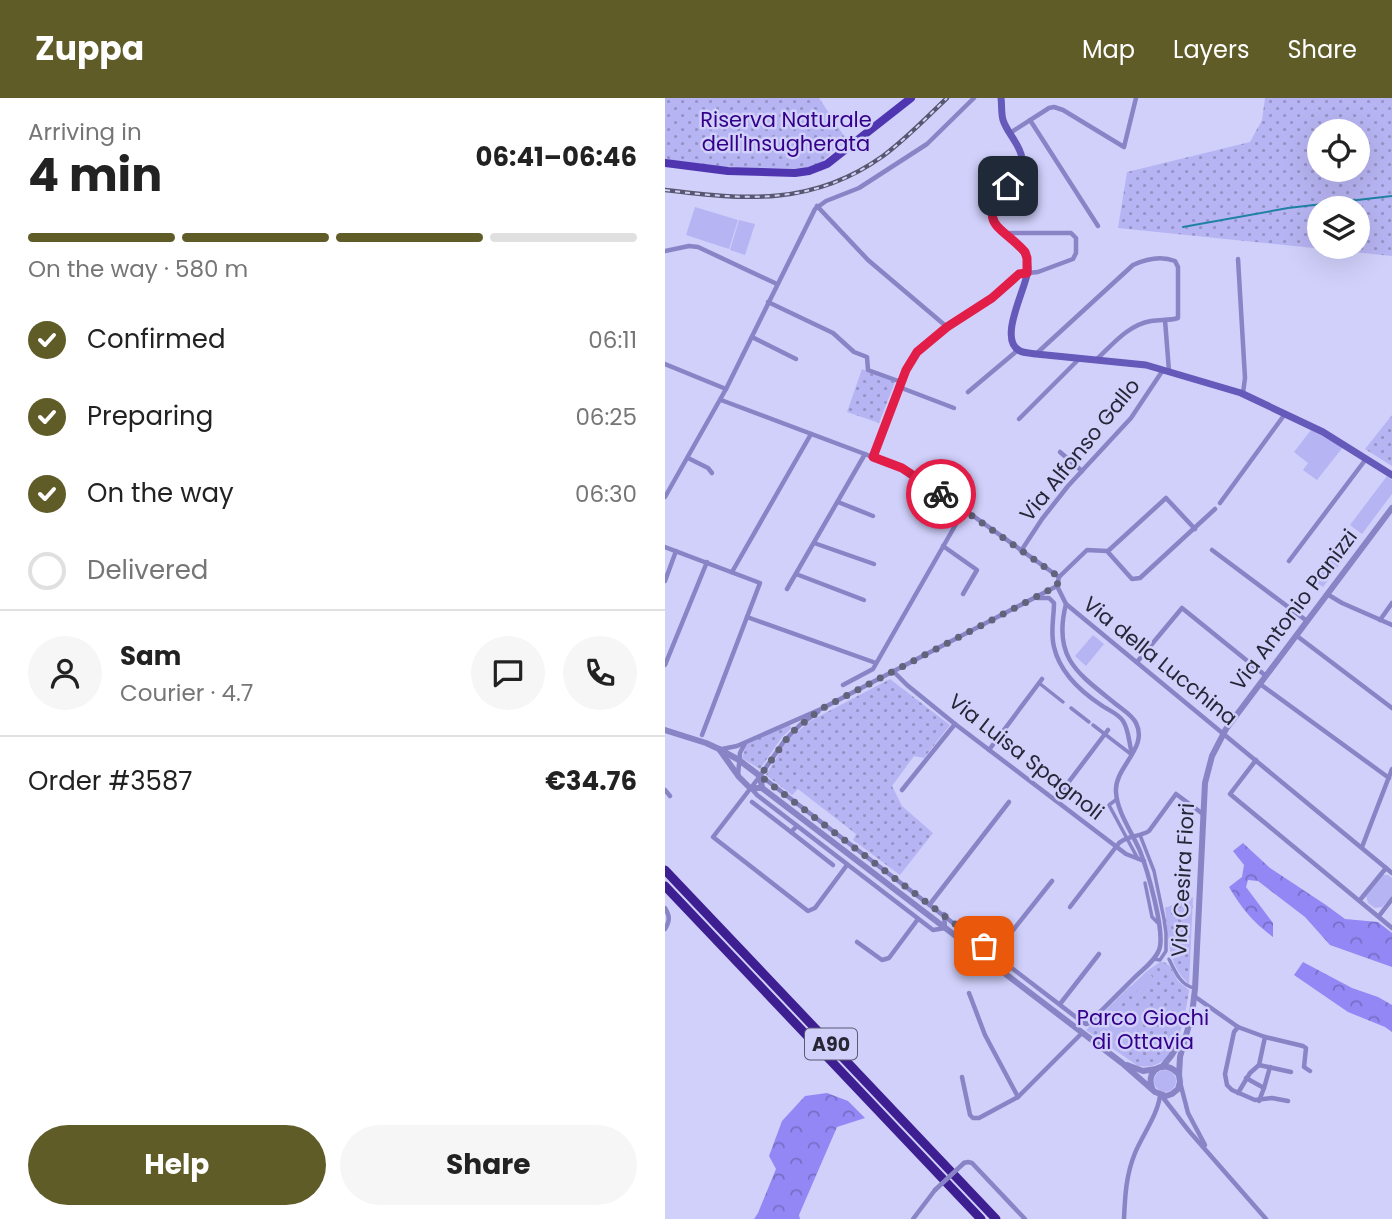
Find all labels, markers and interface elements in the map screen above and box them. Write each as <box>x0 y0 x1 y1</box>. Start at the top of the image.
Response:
text: Zuppa <box>35 25 144 72</box>
text: Map <box>1082 33 1135 66</box>
text: Layers <box>1173 33 1249 66</box>
text: Share <box>1287 33 1357 66</box>
park label: Riserva Naturale dell'Insugherata <box>700 105 872 158</box>
text: Arriving in <box>28 116 142 148</box>
map controls <box>1307 119 1370 259</box>
button: locate <box>1307 119 1370 182</box>
text: 06:41–06:46 <box>476 139 637 175</box>
text: 4 min <box>28 143 162 207</box>
pin <box>978 156 1038 216</box>
icon: home <box>989 167 1027 205</box>
button: layers <box>1307 196 1370 259</box>
text: On the way · 580 m <box>28 253 248 285</box>
icon: check <box>28 321 66 359</box>
text: Confirmed <box>87 321 225 357</box>
text: 06:11 <box>588 324 637 356</box>
street label: Via Alfonso Gallo <box>1013 372 1146 527</box>
icon: check <box>28 398 66 436</box>
text: Preparing <box>87 398 213 434</box>
text: 06:25 <box>575 401 637 433</box>
courier <box>906 459 976 529</box>
icon: check <box>28 475 66 513</box>
text: On the way <box>87 475 234 511</box>
icon: bike <box>922 475 960 513</box>
text: 06:30 <box>575 478 637 510</box>
street label: Via Antonio Panizzi <box>1223 523 1364 696</box>
text: Delivered <box>87 552 208 588</box>
street label: Via della Lucchina <box>1077 589 1244 732</box>
button: person <box>28 636 102 710</box>
button: chat <box>471 636 545 710</box>
button: phone <box>563 636 637 710</box>
text: Sam <box>120 638 181 674</box>
text: Courier · 4.7 <box>120 677 253 709</box>
street label: Via Luisa Spagnoli <box>943 687 1110 826</box>
text: Order #3587 <box>28 763 193 799</box>
text: €34.76 <box>545 763 637 799</box>
street label: Via Cesira Fiori <box>1164 802 1201 958</box>
pin <box>954 916 1014 976</box>
icon: bag <box>965 927 1003 965</box>
park label: Parco Giochi di Ottavia <box>1077 1003 1209 1056</box>
road number: A90 <box>805 1028 857 1060</box>
button: Help <box>28 1125 326 1205</box>
button: Share <box>340 1125 637 1205</box>

